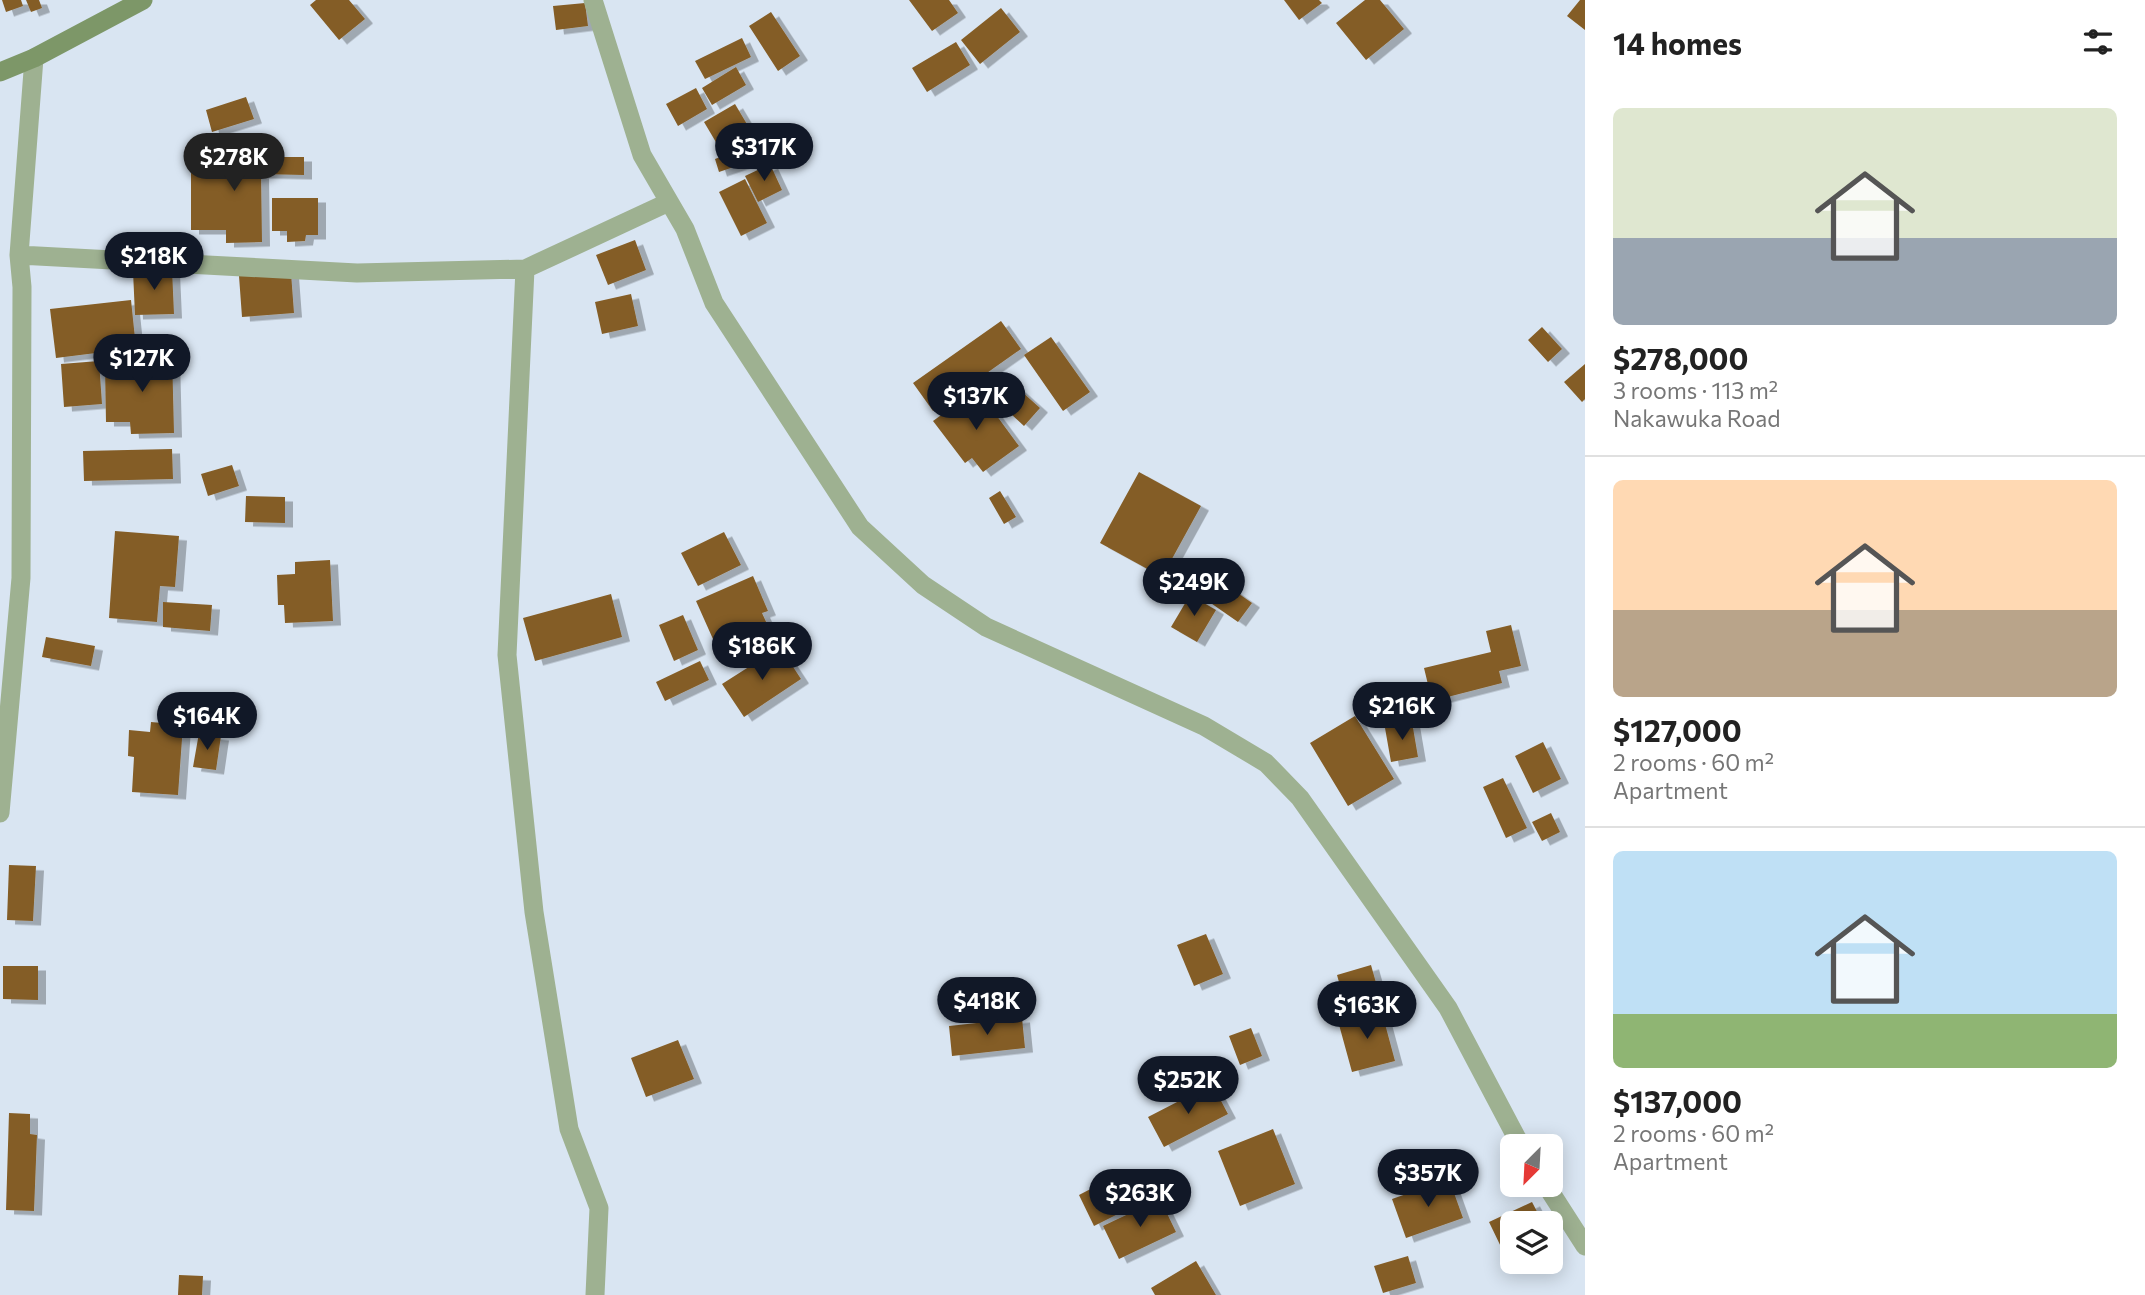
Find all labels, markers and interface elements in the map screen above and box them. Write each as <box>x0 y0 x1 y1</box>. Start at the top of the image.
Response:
icon: filters <box>2079 23 2117 61</box>
text: 14 homes <box>1613 24 1742 61</box>
pin: $317K <box>715 124 813 183</box>
text: $317K <box>731 132 797 160</box>
pin: $278K <box>185 134 283 193</box>
text: $278K <box>200 142 268 170</box>
icon: home <box>1802 153 1928 279</box>
pin: $218K <box>105 232 203 292</box>
text: $218K <box>121 241 188 269</box>
pin: $127K <box>93 334 191 394</box>
text: $278,000 <box>1613 339 1748 376</box>
text: $127K <box>109 343 175 371</box>
pin: $137K <box>927 372 1025 432</box>
text: 3 rooms · 113 m² <box>1613 376 1778 404</box>
text: $137K <box>943 381 1009 409</box>
text: Nakawuka Road <box>1613 404 1780 432</box>
icon: home <box>1802 525 1928 651</box>
pin: $249K <box>1145 558 1243 618</box>
text: $249K <box>1159 567 1229 595</box>
pin: $186K <box>713 622 811 682</box>
text: $186K <box>728 631 796 659</box>
pin: $216K <box>1353 682 1451 742</box>
text: $216K <box>1369 691 1435 719</box>
pin: $164K <box>158 692 256 752</box>
text: $164K <box>173 701 241 729</box>
text: $127,000 <box>1613 711 1742 748</box>
text: 2 rooms · 60 m² <box>1613 748 1774 776</box>
text: Apartment <box>1613 776 1728 804</box>
icon: home <box>1802 896 1928 1022</box>
pin: $418K <box>938 978 1036 1037</box>
pin: $163K <box>1318 982 1416 1041</box>
text: $418K <box>953 986 1021 1014</box>
text: $163K <box>1333 990 1401 1018</box>
pin: $252K <box>1139 1056 1237 1116</box>
text: $252K <box>1154 1065 1222 1093</box>
text: $137,000 <box>1613 1082 1742 1119</box>
text: 2 rooms · 60 m² <box>1613 1119 1774 1147</box>
north arrow <box>1500 1134 1563 1197</box>
map controls <box>1500 1134 1563 1274</box>
text: Apartment <box>1613 1147 1728 1175</box>
pin: $357K <box>1379 1150 1477 1209</box>
text: $357K <box>1394 1158 1462 1186</box>
pin: $263K <box>1091 1170 1189 1229</box>
text: $263K <box>1105 1178 1175 1206</box>
button: layers <box>1500 1211 1563 1274</box>

